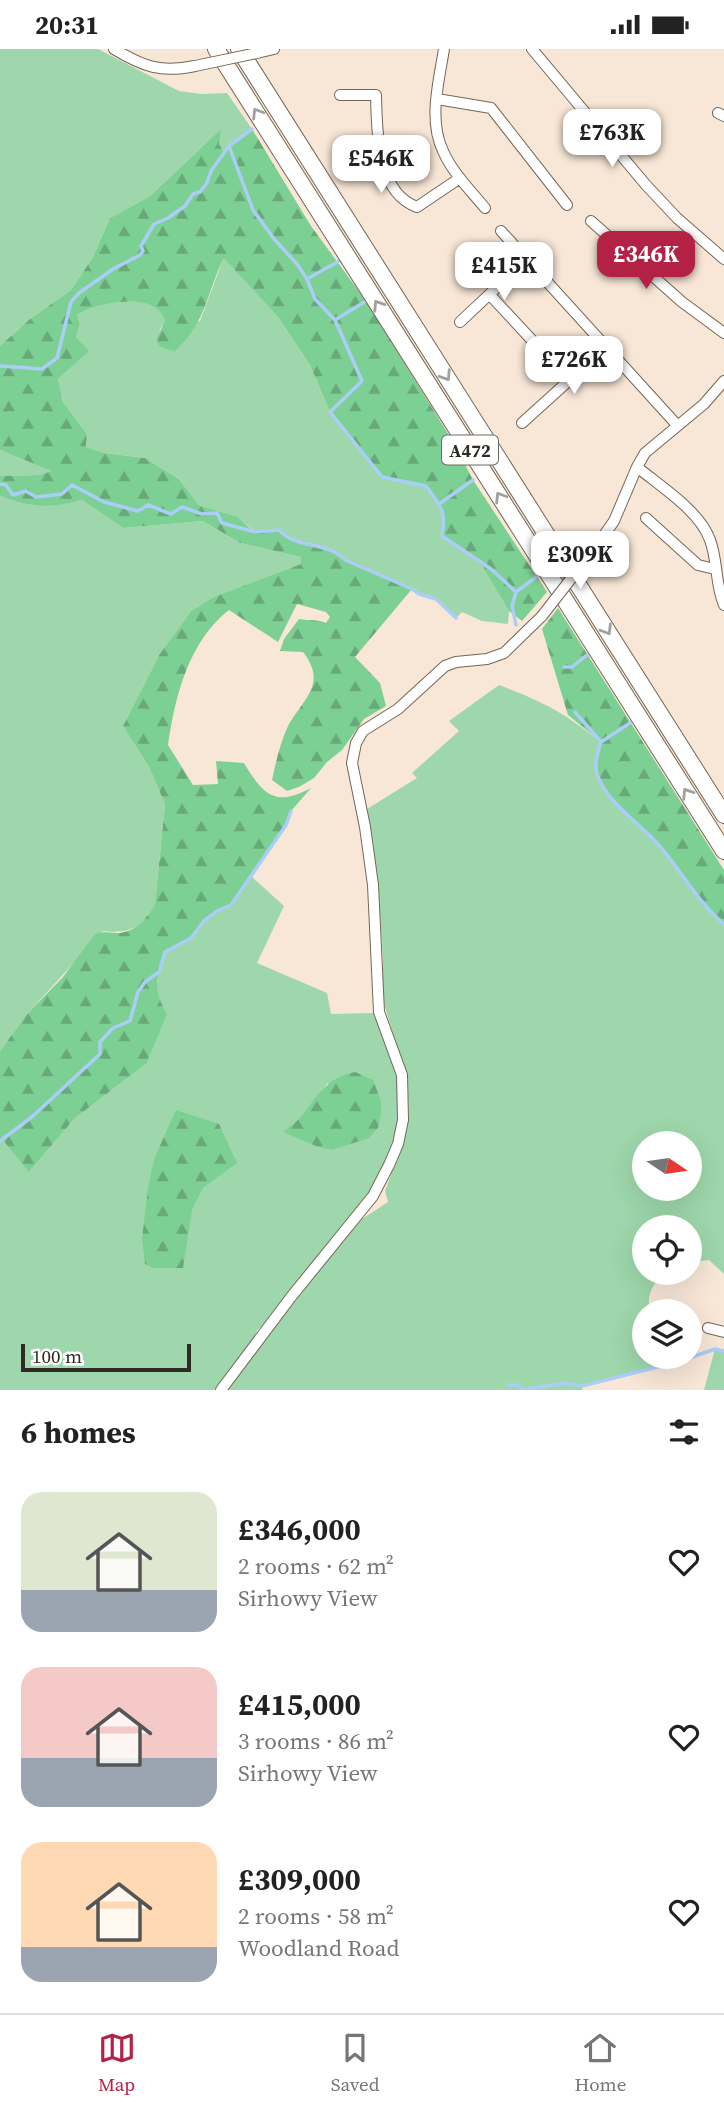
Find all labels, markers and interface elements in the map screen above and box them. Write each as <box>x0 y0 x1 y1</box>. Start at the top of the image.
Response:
text: 20:31 <box>35 7 99 43</box>
one-way arrow <box>252 108 265 121</box>
pin: £763K <box>563 109 661 169</box>
text: £763K <box>579 116 645 148</box>
pin: £546K <box>332 135 430 195</box>
text: £546K <box>348 142 414 174</box>
pin: £346K <box>597 231 695 291</box>
text: £346K <box>613 238 679 270</box>
pin: £415K <box>455 243 553 302</box>
text: £415K <box>471 249 537 281</box>
one-way arrow <box>374 300 387 313</box>
pin: £726K <box>525 337 623 396</box>
text: £726K <box>541 343 607 375</box>
one-way arrow <box>438 368 451 381</box>
road number: A472 <box>442 435 498 465</box>
one-way arrow <box>496 492 509 505</box>
pin: £309K <box>531 531 629 591</box>
text: £309K <box>547 538 613 570</box>
one-way arrow <box>599 622 612 635</box>
one-way arrow <box>683 788 695 801</box>
north arrow <box>632 1131 702 1201</box>
map controls <box>632 1131 702 1369</box>
button: locate <box>632 1215 702 1285</box>
button: layers <box>632 1299 702 1369</box>
scale bar <box>21 1341 191 1373</box>
text: 100 m <box>32 1343 82 1369</box>
text: 6 homes <box>21 1412 136 1453</box>
icon: filters <box>665 1413 703 1451</box>
text: £346,000 <box>238 1509 361 1550</box>
icon: home <box>77 1520 161 1604</box>
icon: heart <box>665 1543 703 1581</box>
text: 2 rooms · 62 m² <box>238 1550 394 1582</box>
text: Sirhowy View <box>238 1582 378 1614</box>
text: £415,000 <box>238 1684 361 1725</box>
icon: home <box>77 1695 161 1779</box>
icon: heart <box>665 1718 703 1756</box>
text: 3 rooms · 86 m² <box>238 1725 394 1757</box>
text: Sirhowy View <box>238 1757 378 1789</box>
text: £309,000 <box>238 1859 361 1900</box>
icon: home <box>77 1870 161 1954</box>
icon: heart <box>665 1893 703 1931</box>
text: 2 rooms · 58 m² <box>238 1900 394 1932</box>
text: Woodland Road <box>238 1932 399 1964</box>
tab: Map <box>98 2029 136 2097</box>
tab: Saved <box>331 2029 379 2097</box>
tab: Home <box>575 2029 626 2097</box>

